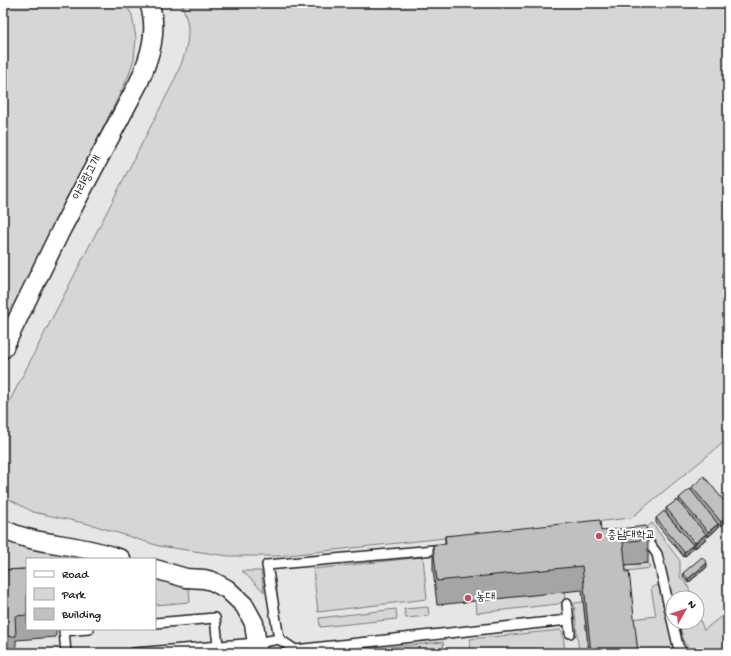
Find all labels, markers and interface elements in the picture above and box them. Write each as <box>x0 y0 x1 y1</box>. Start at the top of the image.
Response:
street label: 아리랑고개 <box>70 153 106 203</box>
place label: 충남대학교 <box>607 529 655 543</box>
marker: 충남대학교 <box>594 531 604 541</box>
legend <box>26 558 156 630</box>
text: Road <box>62 569 89 583</box>
text: Park <box>61 589 87 603</box>
north arrow <box>665 590 705 630</box>
place label: 농대 <box>476 591 495 605</box>
marker: 농대 <box>463 593 473 603</box>
text: N <box>684 598 698 612</box>
text: Building <box>61 609 101 623</box>

